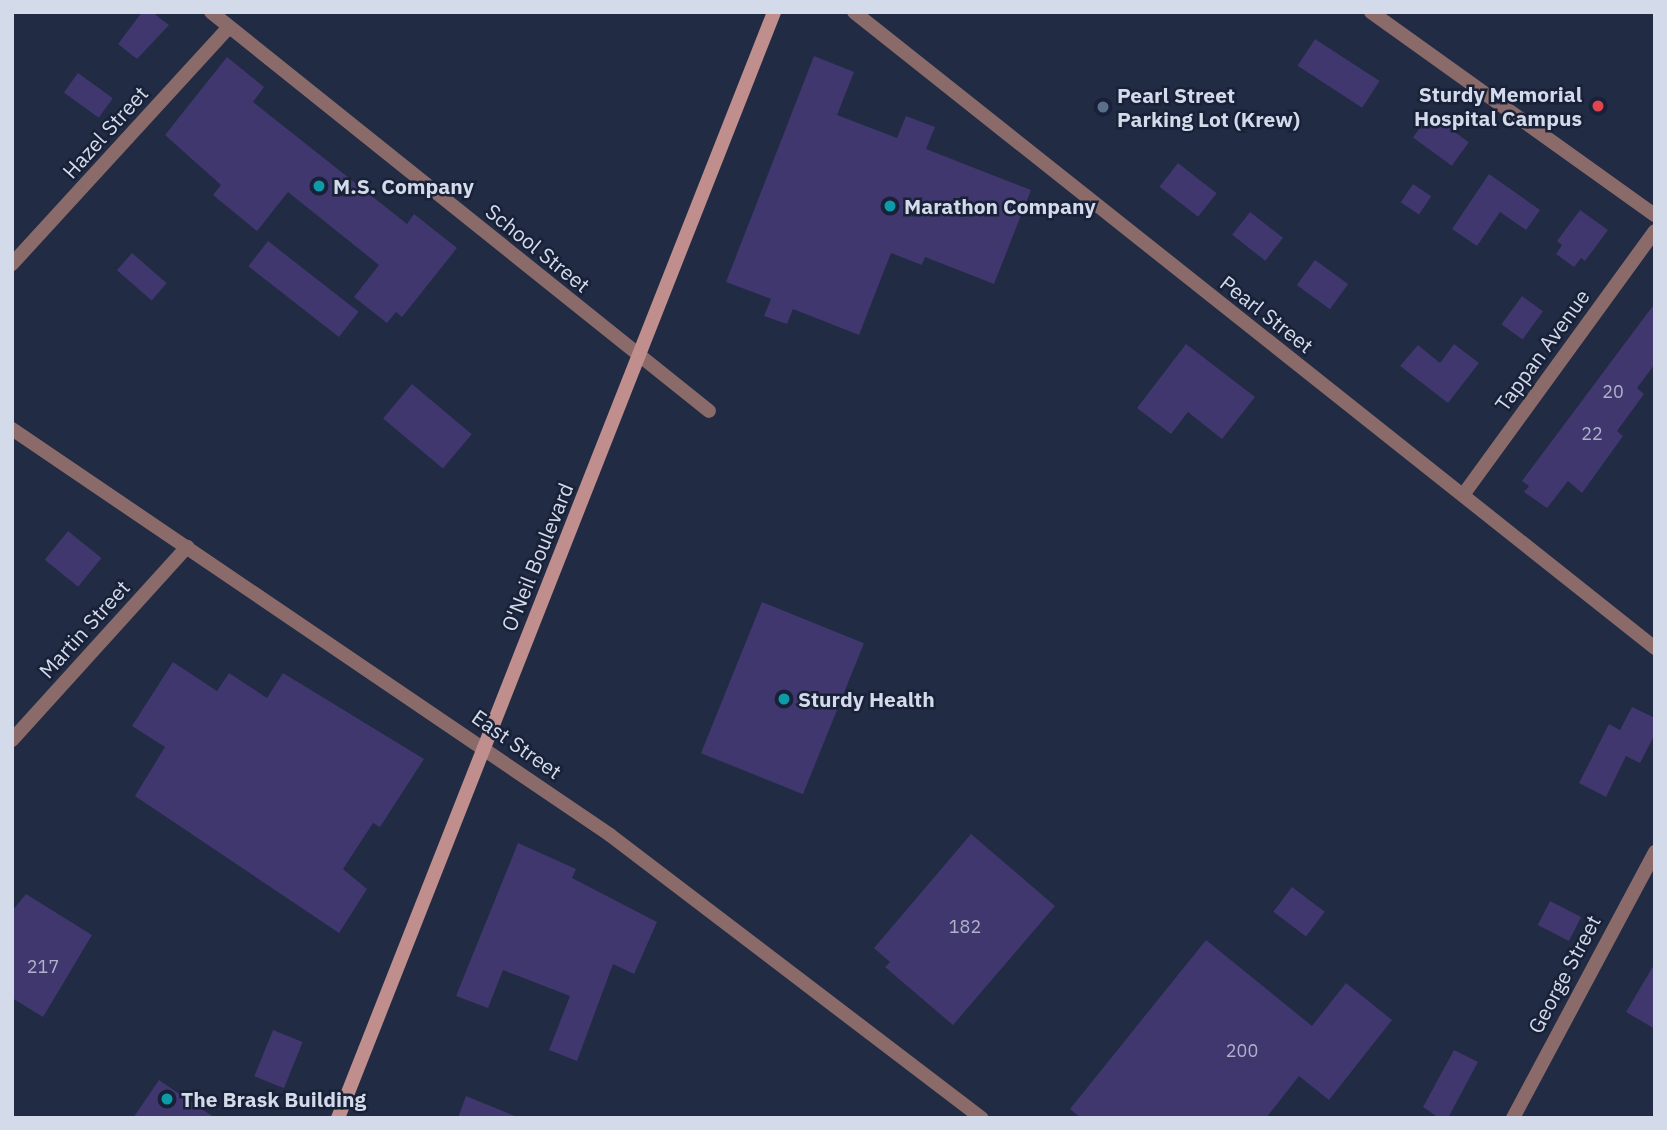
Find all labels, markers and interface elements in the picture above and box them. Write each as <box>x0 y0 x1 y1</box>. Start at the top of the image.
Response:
street label: Hazel Street <box>57 81 153 183</box>
place label: Sturdy Memorial Hospital Campus <box>1414 81 1582 131</box>
place label: Pearl Street Parking Lot (Krew) <box>1117 82 1300 132</box>
marker: Sturdy Memorial Hospital Campus <box>1588 96 1608 116</box>
marker: Pearl Street Parking Lot (Krew) <box>1095 99 1111 115</box>
place label: M.S. Company <box>333 173 474 199</box>
marker: M.S. Company <box>311 178 327 194</box>
place label: Marathon Company <box>904 193 1096 219</box>
street label: School Street <box>481 198 595 298</box>
marker: Marathon Company <box>882 198 898 214</box>
street label: Pearl Street <box>1215 270 1319 358</box>
street label: Tappan Avenue <box>1489 284 1595 416</box>
house number: 20 <box>1602 381 1624 403</box>
house number: 22 <box>1581 423 1603 445</box>
street label: O'Neil Boulevard <box>496 479 578 635</box>
street label: Martin Street <box>33 575 135 683</box>
place label: Sturdy Health <box>798 686 935 712</box>
marker: Sturdy Health <box>776 691 792 707</box>
street label: East Street <box>467 704 567 784</box>
street label: George Street <box>1522 911 1606 1037</box>
house number: 182 <box>949 916 981 938</box>
house number: 217 <box>27 956 59 978</box>
house number: 200 <box>1226 1040 1258 1062</box>
place label: The Brask Building <box>181 1086 366 1112</box>
marker: The Brask Building <box>159 1091 175 1107</box>

